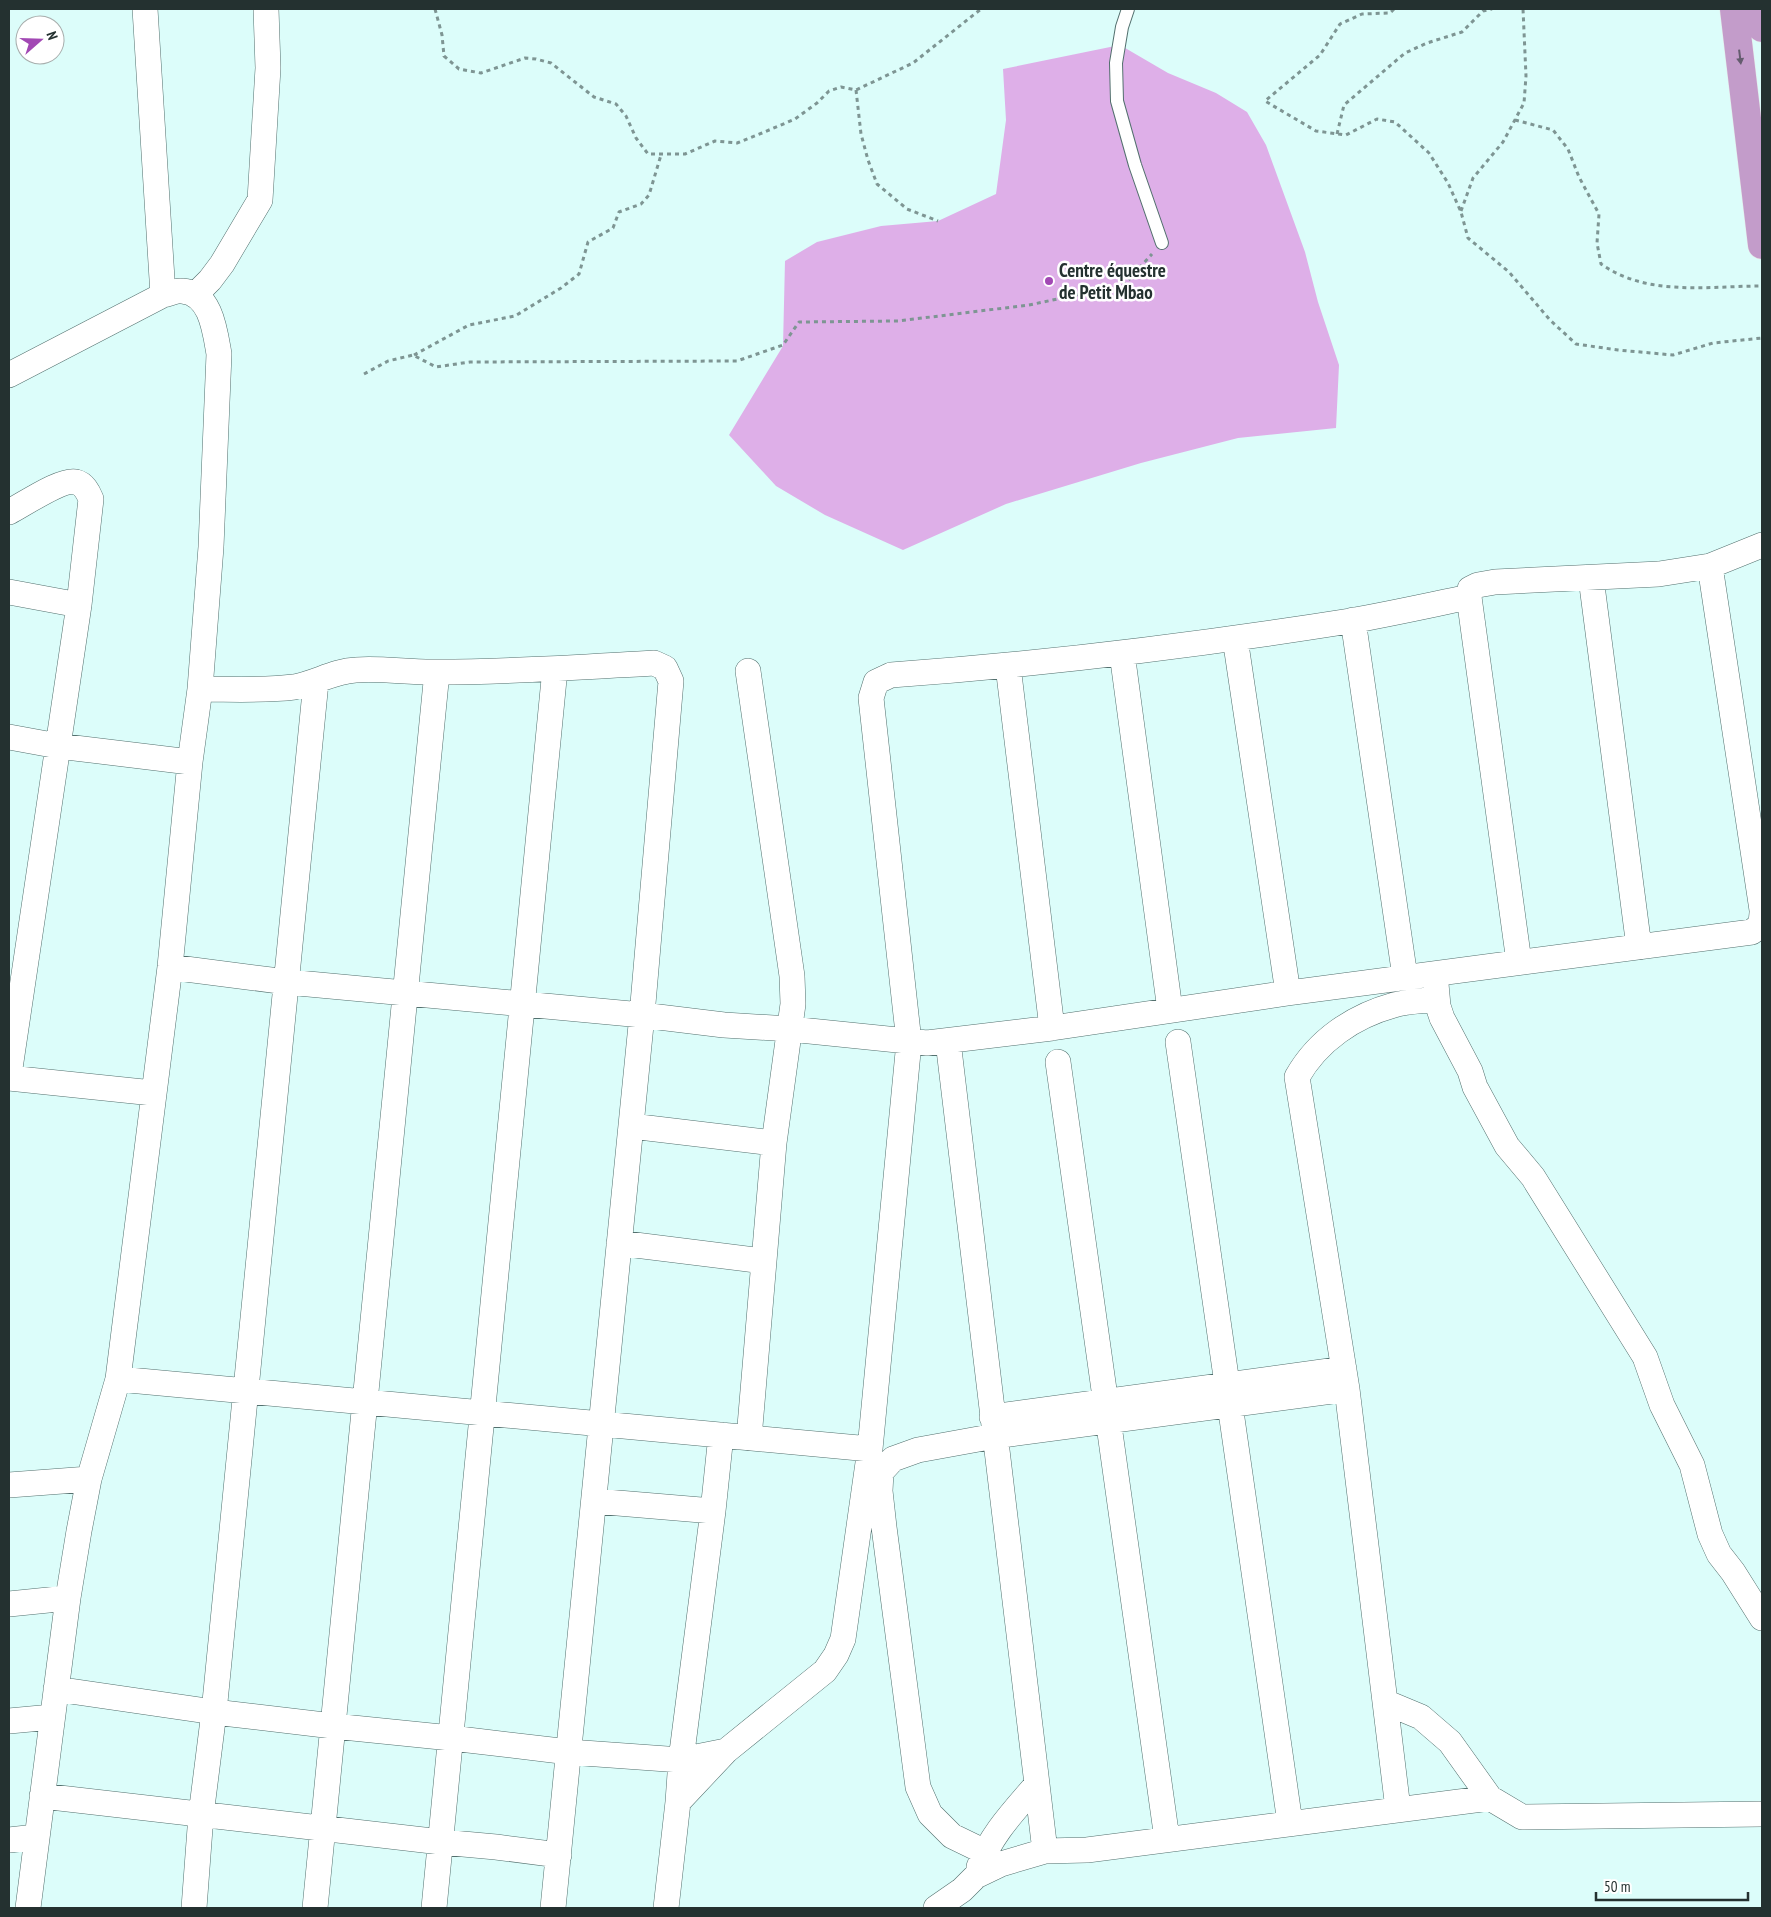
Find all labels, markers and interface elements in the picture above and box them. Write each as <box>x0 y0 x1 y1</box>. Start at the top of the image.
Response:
north arrow <box>15 15 65 65</box>
text: N <box>42 29 62 42</box>
one-way arrow <box>1736 49 1744 65</box>
place label: Centre équestre de Petit Mbao <box>1059 258 1166 304</box>
marker: Centre équestre de Petit Mbao <box>1043 275 1055 287</box>
scale bar <box>1596 1870 1748 1902</box>
text: 50 m <box>1604 1877 1630 1896</box>

